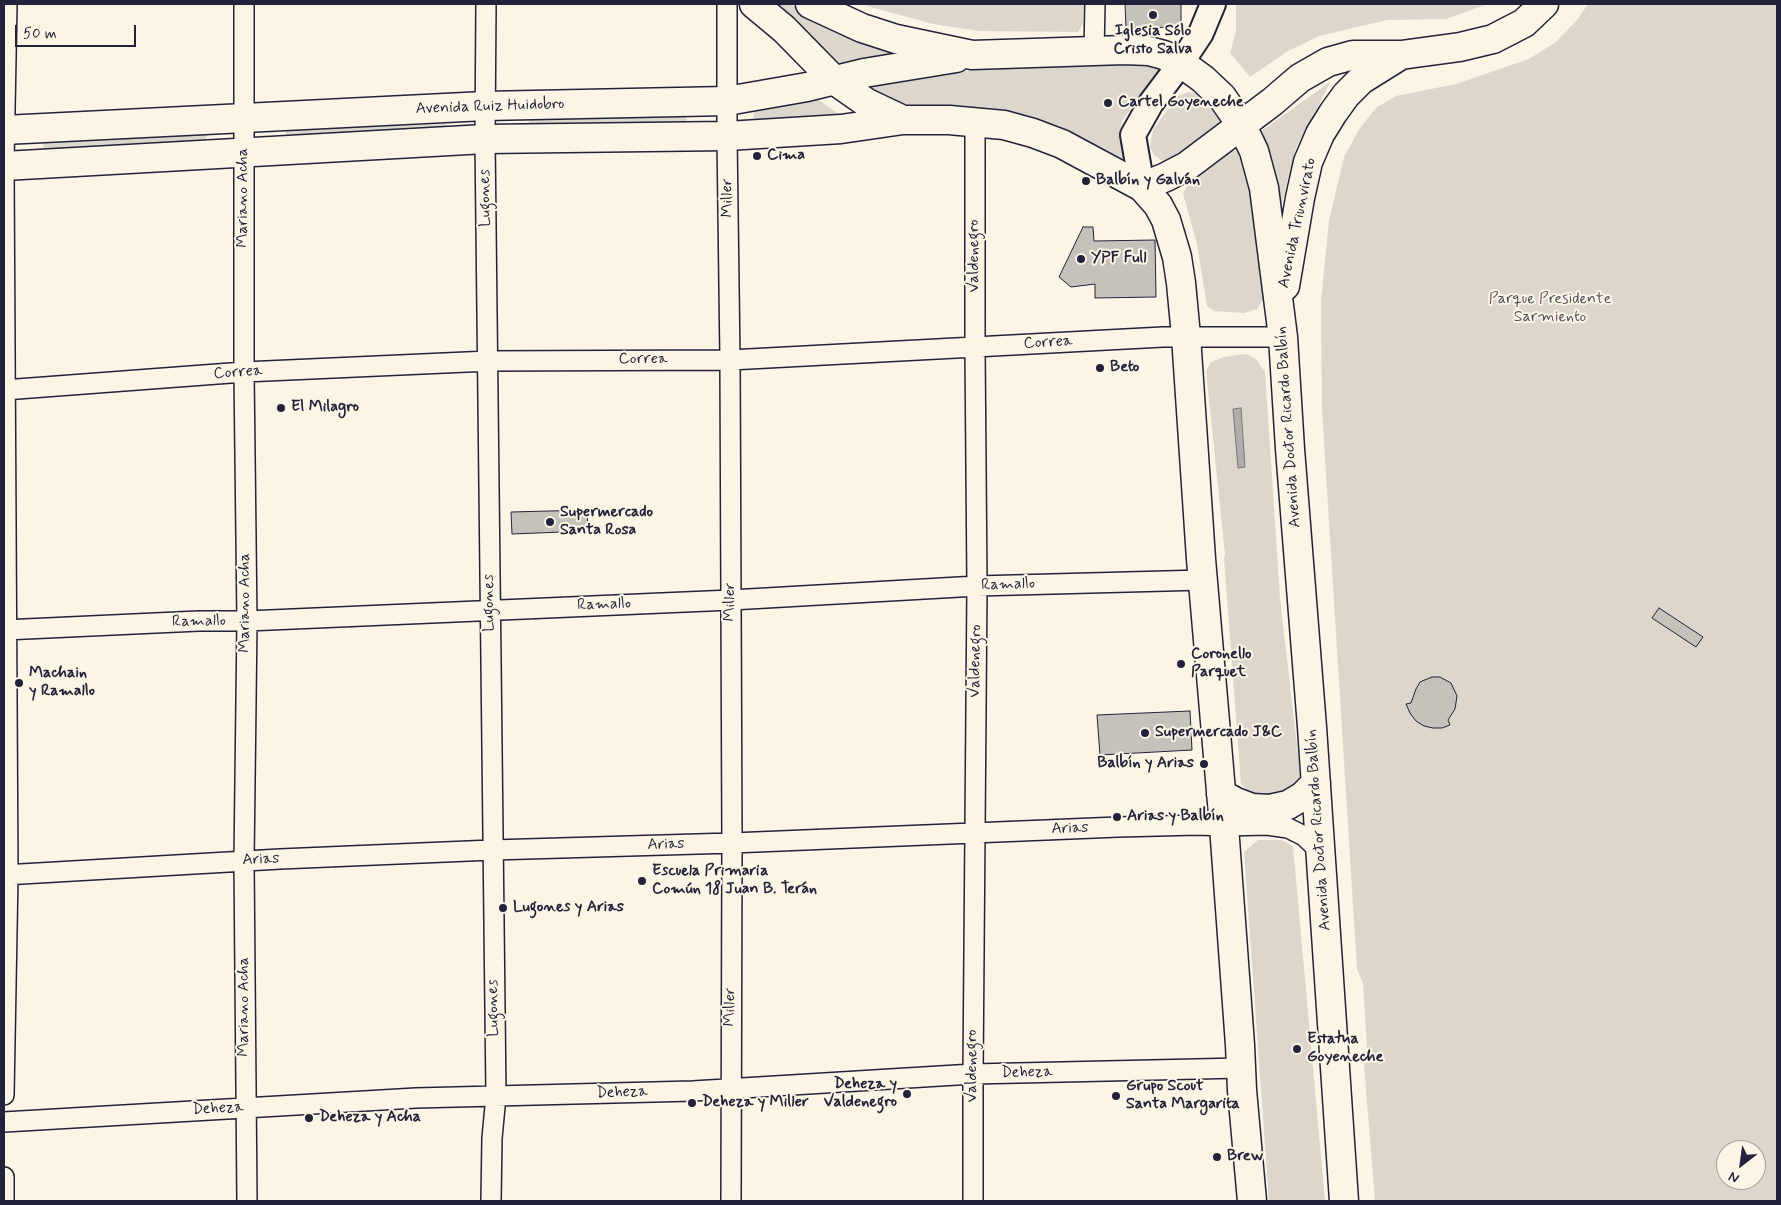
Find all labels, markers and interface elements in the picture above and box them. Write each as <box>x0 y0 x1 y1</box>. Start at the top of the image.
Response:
marker: Iglesia Sólo Cristo Salva <box>1147 9 1159 21</box>
scale bar <box>18 15 139 47</box>
place label: Iglesia Sólo Cristo Salva <box>1114 22 1192 60</box>
text: 50 m <box>23 24 57 44</box>
place label: Cartel Goyeneche <box>1118 93 1244 113</box>
street label: Avenida Ruiz Huidobro <box>415 95 565 119</box>
marker: Cartel Goyeneche <box>1102 97 1114 109</box>
place label: Cima <box>767 146 805 166</box>
street label: Mariano Acha <box>234 148 254 248</box>
marker: Cima <box>751 150 763 162</box>
street label: Avenida Triunvirato <box>1275 156 1321 290</box>
street label: Lugones <box>476 169 496 227</box>
place label: Balbín y Galván <box>1096 171 1200 191</box>
marker: Balbín y Galván <box>1080 175 1092 187</box>
street label: Miller <box>718 178 738 218</box>
street label: Valdenegro <box>965 219 985 293</box>
place label: YPF Full <box>1091 249 1146 269</box>
marker: YPF Full <box>1075 253 1087 265</box>
park label: Parque Presidente Sarmiento <box>1489 290 1611 328</box>
street label: Avenida Doctor Ricardo Balbín <box>1272 326 1306 528</box>
street label: Correa <box>1023 332 1073 354</box>
street label: Correa <box>618 350 668 370</box>
place label: Beto <box>1110 358 1139 378</box>
street label: Correa <box>213 362 263 384</box>
marker: Beto <box>1094 362 1106 374</box>
place label: El Milagro <box>291 398 359 418</box>
marker: El Milagro <box>275 402 287 414</box>
place label: Supermercado Santa Rosa <box>560 503 653 541</box>
marker: Supermercado Santa Rosa <box>544 516 556 528</box>
street label: Mariano Acha <box>236 553 256 653</box>
street label: Lugones <box>480 574 500 632</box>
street label: Ramallo <box>981 574 1035 596</box>
street label: Miller <box>721 582 741 622</box>
street label: Ramallo <box>577 594 631 616</box>
street label: Ramallo <box>172 612 226 632</box>
street label: Valdenegro <box>966 624 986 698</box>
place label: Coronello Parquet <box>1191 645 1252 683</box>
marker: Coronello Parquet <box>1175 658 1187 670</box>
place label: Machain y Ramallo <box>29 664 95 702</box>
marker: Machain y Ramallo <box>13 677 25 689</box>
place label: Supermercado J&C <box>1155 723 1282 743</box>
marker: Supermercado J&C <box>1139 727 1151 739</box>
street label: Avenida Doctor Ricardo Balbín <box>1302 729 1336 931</box>
place label: Balbín y Arias <box>1097 754 1194 774</box>
marker: Balbín y Arias <box>1198 758 1210 770</box>
place label: Arias y Balbín <box>1127 807 1224 827</box>
marker: Arias y Balbín <box>1111 811 1123 823</box>
street label: Arias <box>1051 819 1089 839</box>
street label: Arias <box>647 835 685 855</box>
street label: Arias <box>242 849 280 871</box>
place label: Escuela Primaria Común 18 Juan B. Terán <box>652 862 817 900</box>
marker: Escuela Primaria Común 18 Juan B. Terán <box>636 875 648 887</box>
place label: Lugones y Arias <box>513 898 624 918</box>
marker: Lugones y Arias <box>497 902 509 914</box>
street label: Mariano Acha <box>235 957 255 1057</box>
street label: Lugones <box>484 979 504 1037</box>
street label: Miller <box>721 987 741 1027</box>
street label: Valdenegro <box>963 1029 983 1103</box>
place label: Estatua Goyeneche <box>1307 1030 1383 1068</box>
marker: Estatua Goyeneche <box>1291 1043 1303 1055</box>
street label: Deheza <box>1001 1063 1053 1083</box>
place label: Deheza y Valdenegro <box>824 1075 897 1113</box>
place label: Grupo Scout Santa Margarita <box>1126 1077 1240 1115</box>
street label: Deheza <box>596 1083 648 1103</box>
marker: Deheza y Valdenegro <box>901 1088 913 1100</box>
marker: Grupo Scout Santa Margarita <box>1110 1090 1122 1102</box>
place label: Deheza y Miller <box>702 1093 809 1113</box>
marker: Deheza y Miller <box>686 1097 698 1109</box>
street label: Deheza <box>192 1098 244 1120</box>
place label: Deheza y Acha <box>319 1108 421 1128</box>
marker: Deheza y Acha <box>303 1112 315 1124</box>
north arrow <box>1716 1140 1766 1190</box>
place label: Brew <box>1227 1147 1263 1167</box>
marker: Brew <box>1211 1151 1223 1163</box>
text: N <box>1725 1167 1743 1187</box>

